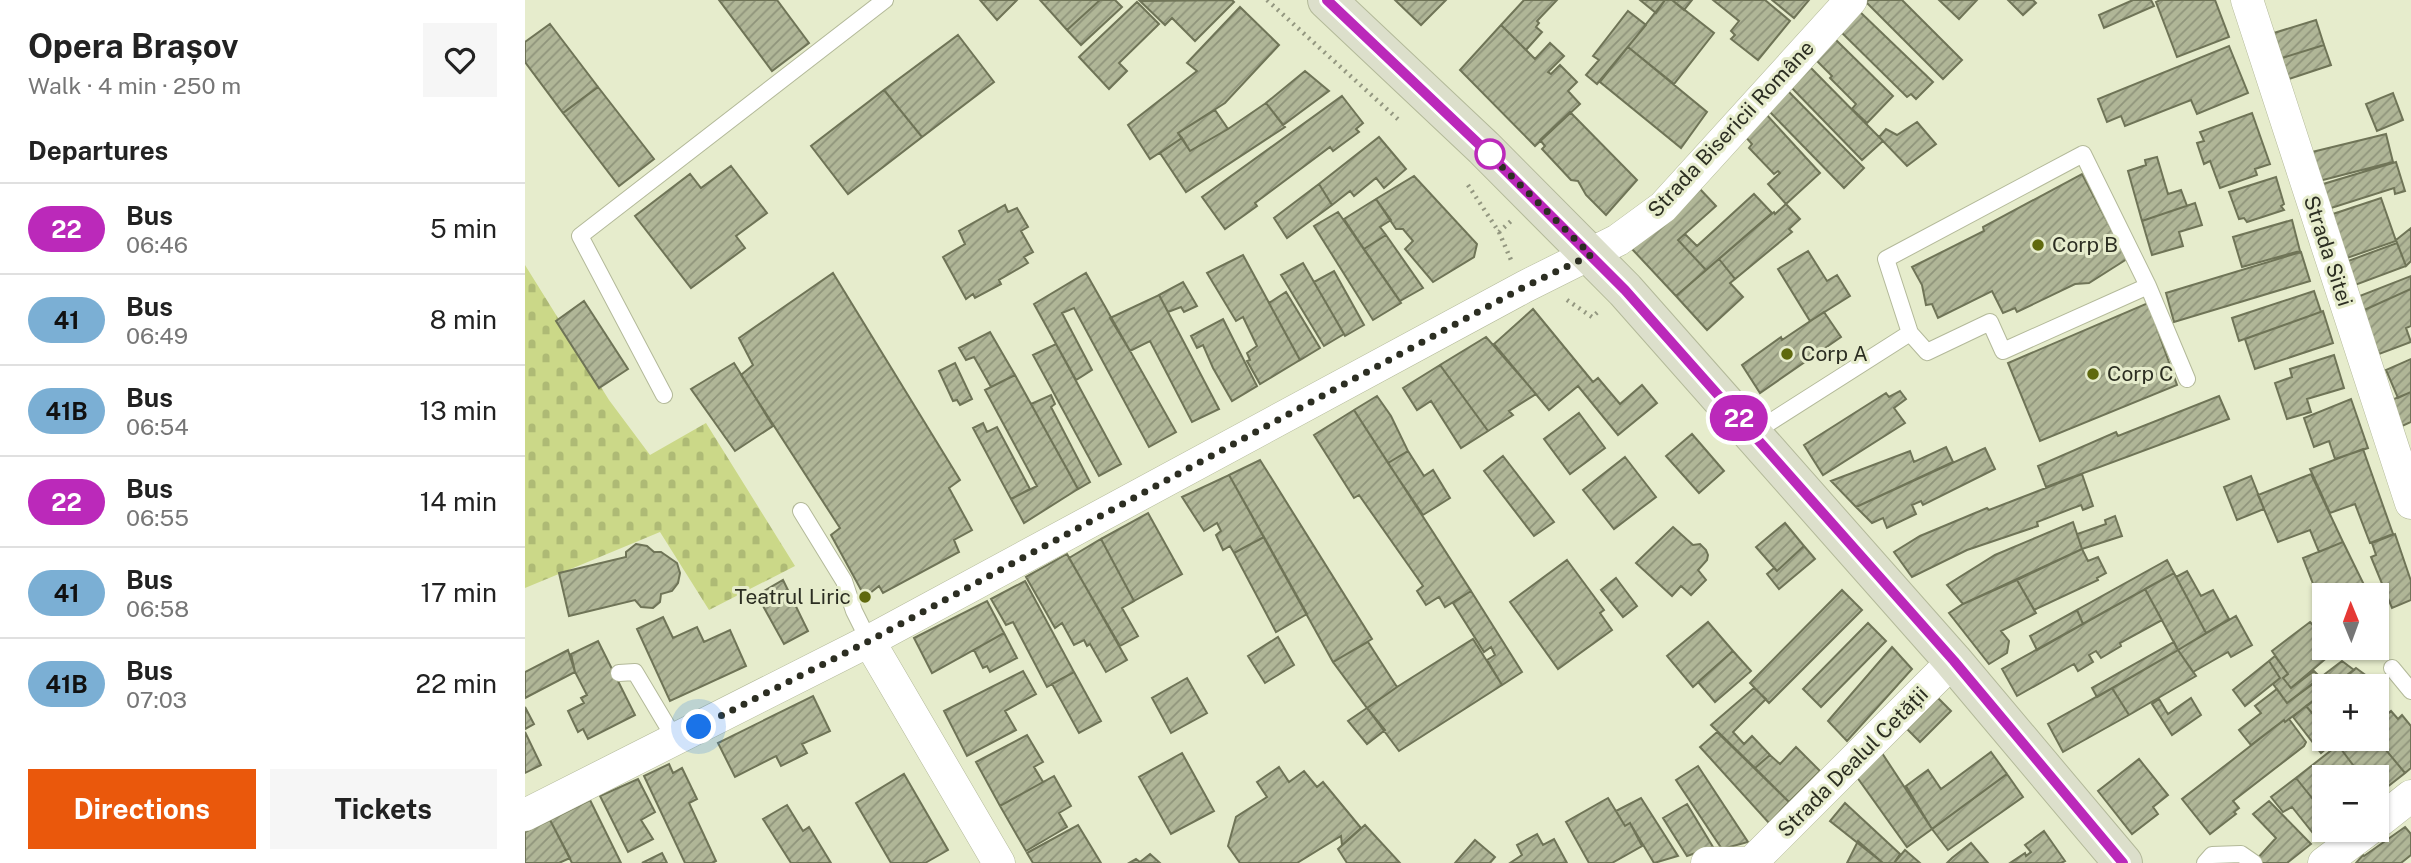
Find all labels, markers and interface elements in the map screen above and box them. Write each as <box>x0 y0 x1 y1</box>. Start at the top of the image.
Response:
button: heart <box>423 23 497 97</box>
text: Opera Brașov <box>28 27 238 65</box>
street label: Strada Bisericii Române <box>1642 35 1819 222</box>
text: Walk · 4 min · 250 m <box>28 72 241 99</box>
text: Departures <box>28 135 168 166</box>
unlabelled marker <box>1475 139 1505 169</box>
street label: Strada Sitei <box>2299 192 2358 309</box>
text: Bus <box>126 200 173 231</box>
text: 5 min <box>430 213 497 244</box>
text: 22 <box>51 215 82 243</box>
text: 06:46 <box>126 231 188 258</box>
place label: Corp B <box>2052 232 2118 257</box>
marker: Corp B <box>2030 237 2046 253</box>
text: Bus <box>126 291 173 322</box>
text: 8 min <box>430 304 497 335</box>
text: 41 <box>53 306 80 334</box>
text: 06:49 <box>126 322 188 349</box>
place label: Corp A <box>1801 341 1868 366</box>
marker: Corp A <box>1779 346 1795 362</box>
place label: Corp C <box>2107 361 2173 386</box>
marker: Corp C <box>2085 366 2101 382</box>
text: Bus <box>126 382 173 413</box>
text: 13 min <box>420 395 497 426</box>
line badge: 22 <box>1707 395 1771 441</box>
text: 41B <box>45 397 88 425</box>
text: 22 <box>1724 404 1754 432</box>
text: 06:54 <box>126 413 189 440</box>
text: Bus <box>126 473 173 504</box>
text: 14 min <box>420 486 497 517</box>
text: 22 <box>51 488 82 516</box>
text: 06:55 <box>126 504 189 531</box>
text: Bus <box>126 564 173 595</box>
text: 17 min <box>420 577 497 608</box>
text: 41 <box>53 579 80 607</box>
north arrow <box>2312 583 2389 660</box>
map controls <box>2312 583 2389 842</box>
place label: Teatrul Liric <box>735 584 851 609</box>
marker: Teatrul Liric <box>857 589 873 605</box>
text: 06:58 <box>126 595 189 622</box>
text: Bus <box>126 655 173 686</box>
text: 22 min <box>416 668 497 699</box>
text: 41B <box>45 670 88 698</box>
button: + <box>2312 674 2389 751</box>
street label: Strada Dealul Cetății <box>1772 681 1933 842</box>
text: 07:03 <box>126 686 187 713</box>
your location <box>681 709 716 744</box>
button: − <box>2312 765 2389 842</box>
button: Directions <box>28 769 256 849</box>
button: Tickets <box>270 769 497 849</box>

